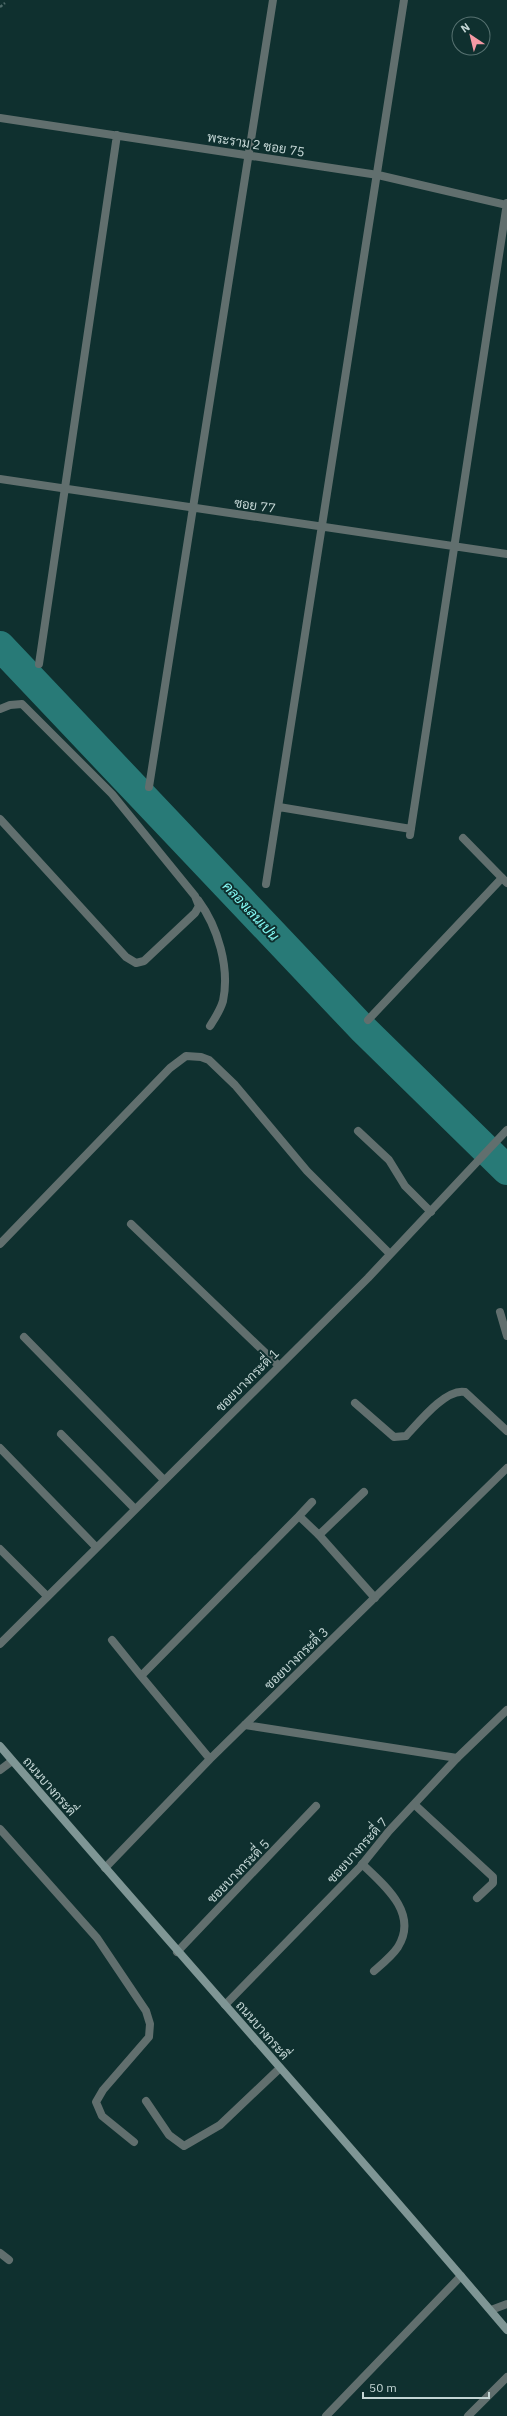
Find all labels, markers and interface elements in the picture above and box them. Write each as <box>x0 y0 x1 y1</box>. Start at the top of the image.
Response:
north arrow <box>451 16 491 56</box>
text: N <box>458 20 473 36</box>
street label: พระราม 2 ซอย 75 <box>206 128 306 161</box>
street label: ซอย 77 <box>233 494 277 517</box>
water label: คลองเลนเปน <box>219 877 283 945</box>
street label: ซอยบางกระดี่ 1 <box>209 1342 283 1416</box>
street label: ซอยบางกระดี่ 3 <box>258 1621 332 1693</box>
street label: ถนนบางกระดี่ <box>19 1751 83 1820</box>
street label: ซอยบางกระดี่ 7 <box>320 1811 391 1887</box>
street label: ซอยบางกระดี่ 5 <box>201 1833 273 1907</box>
street label: ถนนบางกระดี่ <box>232 1995 296 2064</box>
scale bar <box>363 2374 489 2400</box>
text: 50 m <box>369 2380 397 2395</box>

